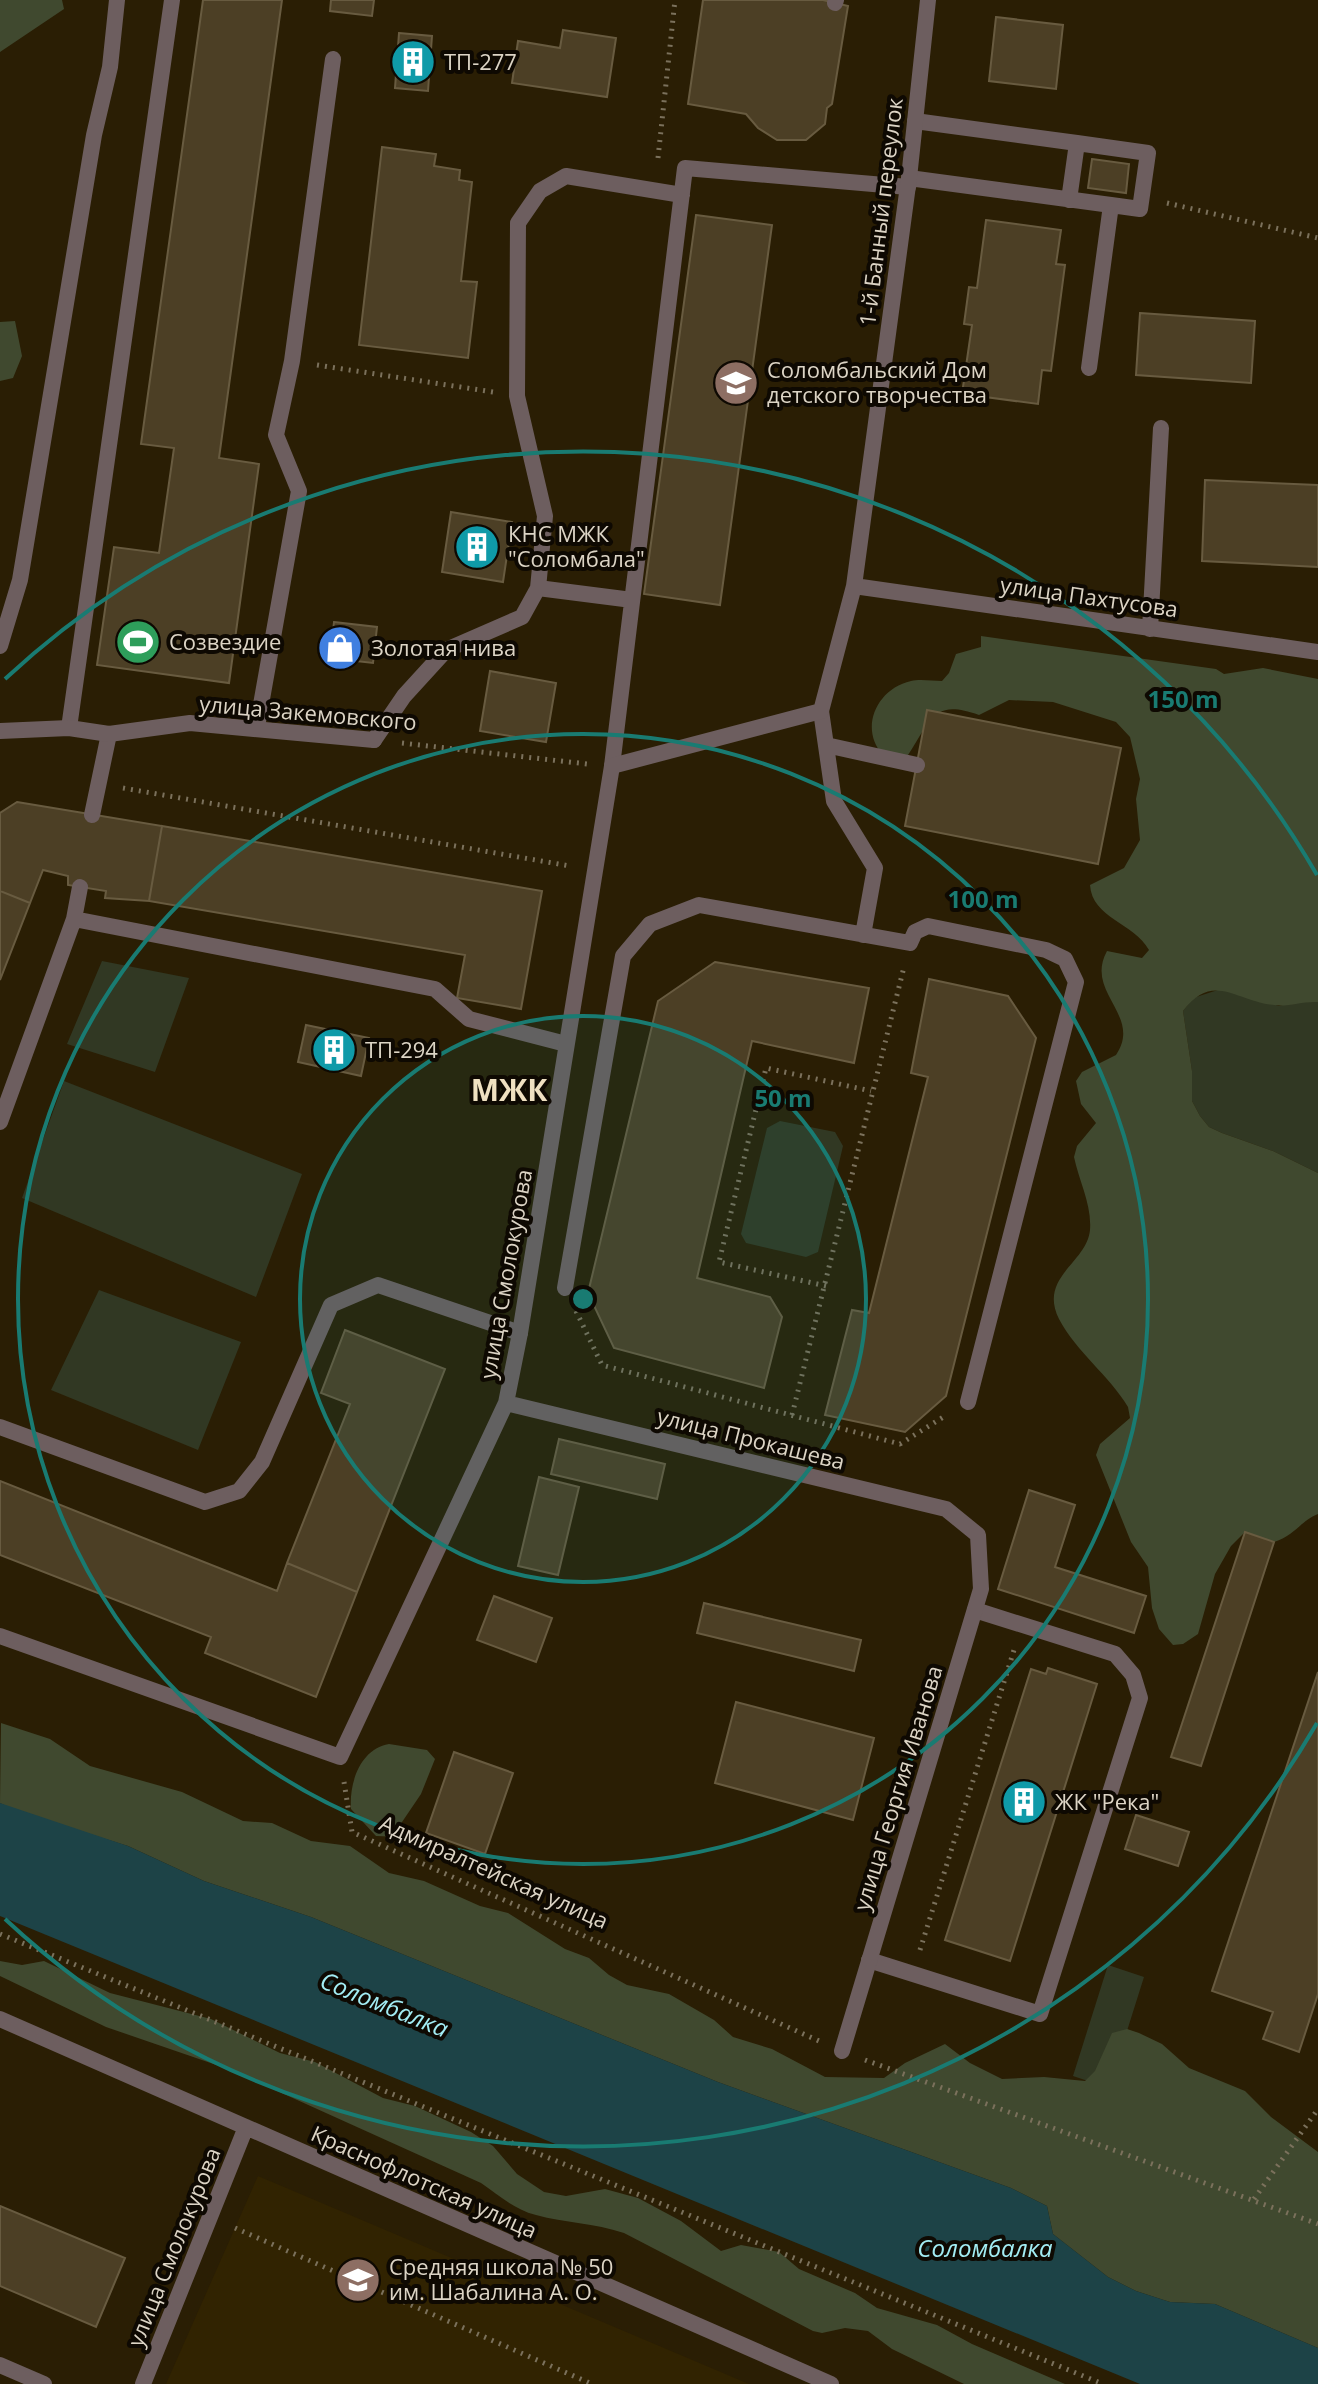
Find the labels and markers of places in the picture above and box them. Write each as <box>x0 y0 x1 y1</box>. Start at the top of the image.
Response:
building icon: ТП-277 <box>389 38 437 86</box>
place label: ТП-277 <box>444 46 517 76</box>
place label: Соломбальский Дом детского творчества <box>767 354 987 409</box>
school or university icon: Соломбальский Дом детского творчества <box>712 359 760 407</box>
place label: КНС МЖК "Соломбала" <box>508 518 645 573</box>
building icon: КНС МЖК "Соломбала" <box>453 523 501 571</box>
sports icon: Созвездие <box>114 618 162 666</box>
shop icon: Золотая нива <box>316 624 364 672</box>
place label: Созвездие <box>169 626 281 656</box>
place label: Золотая нива <box>371 632 516 662</box>
building icon: ТП-294 <box>310 1026 358 1074</box>
place label: ТП-294 <box>365 1034 438 1064</box>
centre of rings <box>569 1285 597 1313</box>
building icon: ЖК "Река" <box>1000 1778 1048 1826</box>
place label: ЖК "Река" <box>1055 1786 1159 1816</box>
place label: Средняя школа № 50 им. Шабалина А. О. <box>389 2251 613 2306</box>
school or university icon: Средняя школа № 50 им. Шабалина А. О. <box>334 2256 382 2304</box>

